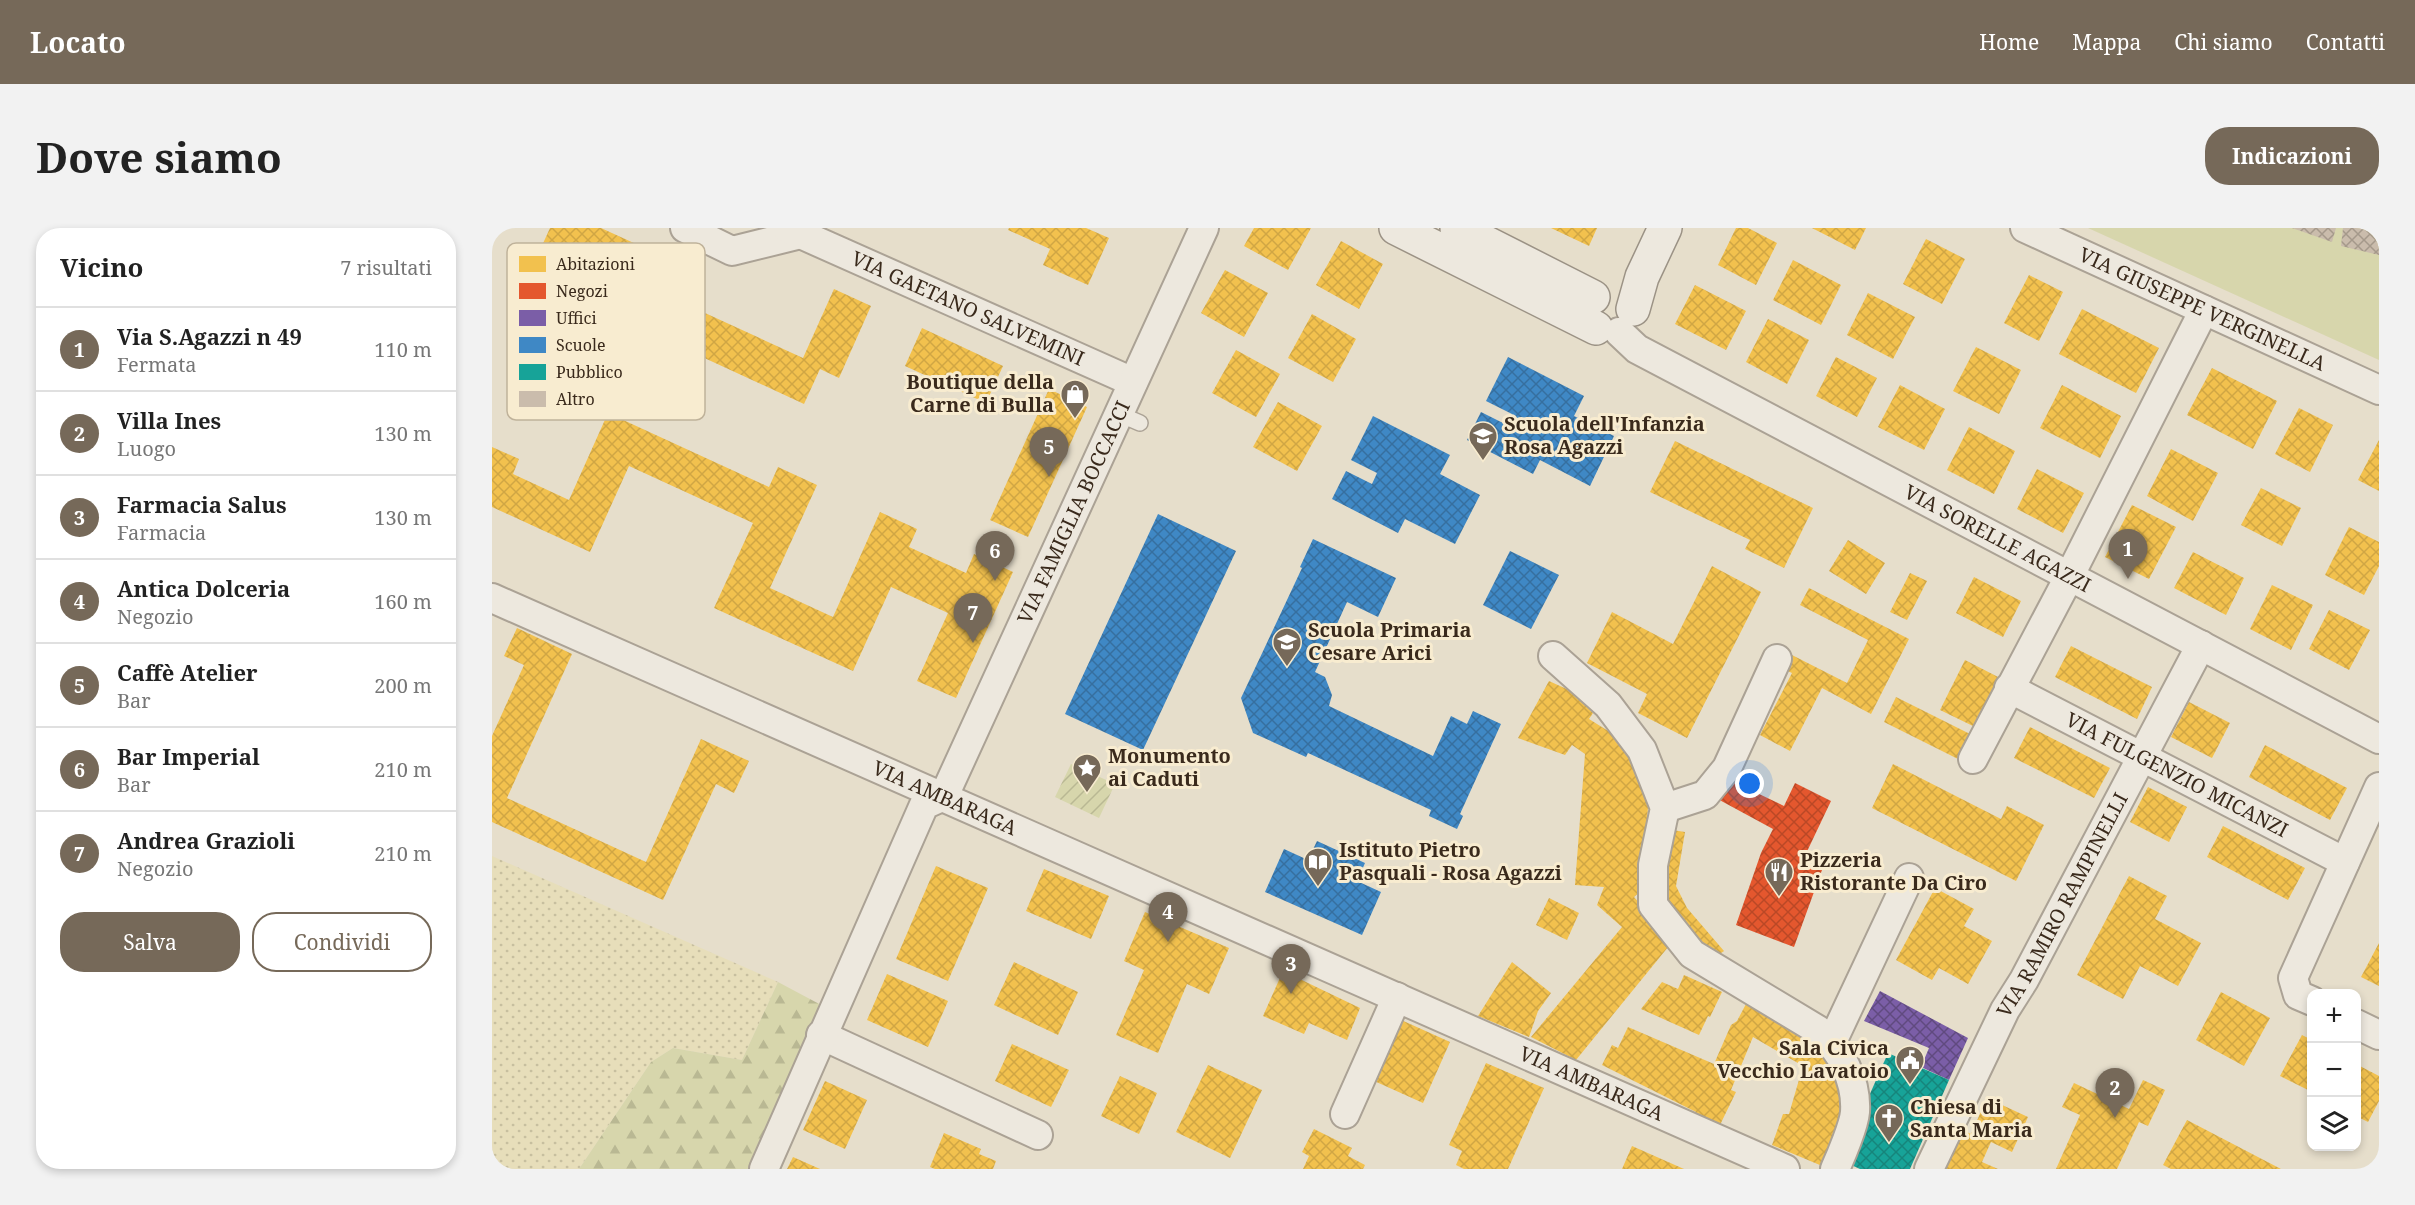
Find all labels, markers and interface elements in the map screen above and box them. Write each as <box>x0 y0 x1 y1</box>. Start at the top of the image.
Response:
text: Locato <box>30 23 126 61</box>
text: Home <box>1979 28 2039 56</box>
text: Mappa <box>2072 28 2141 56</box>
text: Chi siamo <box>2174 28 2273 56</box>
text: Contatti <box>2306 28 2385 56</box>
button: Indicazioni <box>2205 127 2379 185</box>
text: Dove siamo <box>36 128 282 185</box>
street label: VIA GIUSEPPE VERGINELLA <box>2075 241 2331 377</box>
legend <box>507 243 705 420</box>
street label: VIA GAETANO SALVEMINI <box>847 244 1089 372</box>
text: Vicino <box>60 249 143 285</box>
text: Abitazioni <box>556 253 635 275</box>
text: 7 risultati <box>340 254 432 281</box>
text: Negozi <box>556 280 608 302</box>
text: Uffici <box>556 307 597 329</box>
text: Via S.Agazzi n 49 <box>117 321 302 351</box>
text: Scuole <box>556 334 606 356</box>
text: 1 <box>74 336 85 363</box>
text: 110 m <box>374 336 432 363</box>
text: Fermata <box>117 351 197 378</box>
text: Pubblico <box>556 361 623 383</box>
place label: Boutique della Carne di Bulla <box>906 368 1054 418</box>
shop icon: Boutique della Carne di Bulla <box>1059 378 1091 420</box>
text: Altro <box>556 388 595 410</box>
street label: VIA FAMIGLIA BOCCACCI <box>1011 396 1136 628</box>
text: Villa Ines <box>117 405 221 435</box>
place label: Scuola dell'Infanzia Rosa Agazzi <box>1504 410 1705 460</box>
text: 2 <box>74 420 85 447</box>
text: 130 m <box>374 420 432 447</box>
school or university icon: Scuola dell'Infanzia Rosa Agazzi <box>1467 420 1499 462</box>
pin: 5 <box>1030 428 1068 477</box>
text: Luogo <box>117 435 176 462</box>
street label: VIA SORELLE AGAZZI <box>1900 478 2096 598</box>
text: Farmacia Salus <box>117 489 287 519</box>
text: 3 <box>74 504 85 531</box>
text: 130 m <box>374 504 432 531</box>
text: Farmacia <box>117 519 206 546</box>
pin: 1 <box>2108 530 2148 579</box>
pin: 6 <box>976 532 1014 581</box>
text: Antica Dolceria <box>117 573 290 603</box>
text: 4 <box>74 588 85 615</box>
text: 160 m <box>374 588 432 615</box>
pin: 7 <box>954 594 992 643</box>
text: Negozio <box>117 603 193 630</box>
place label: Scuola Primaria Cesare Arici <box>1308 616 1471 666</box>
school or university icon: Scuola Primaria Cesare Arici <box>1271 626 1303 668</box>
text: Caffè Atelier <box>117 657 258 687</box>
text: 5 <box>74 672 85 699</box>
text: 200 m <box>374 672 432 699</box>
text: Bar <box>117 687 151 714</box>
street label: VIA FULGENZIO MICANZI <box>2061 706 2293 843</box>
text: Bar Imperial <box>117 741 260 771</box>
place label: Monumento ai Caduti <box>1108 742 1231 792</box>
place icon: Monumento ai Caduti <box>1071 752 1103 794</box>
street label: VIA AMBARAGA <box>869 754 1022 842</box>
text: 6 <box>74 756 85 783</box>
text: 210 m <box>374 756 432 783</box>
your location <box>1735 769 1764 798</box>
text: Bar <box>117 771 151 798</box>
street label: VIA RAMIRO RAMPINELLI <box>1990 788 2134 1022</box>
text: Andrea Grazioli <box>117 825 295 855</box>
place label: Istituto Pietro Pasquali - Rosa Agazzi <box>1339 836 1562 886</box>
text: 7 <box>74 840 85 867</box>
text: 210 m <box>374 840 432 867</box>
library icon: Istituto Pietro Pasquali - Rosa Agazzi <box>1302 846 1334 888</box>
place label: Pizzeria Ristorante Da Ciro <box>1800 846 1987 896</box>
text: Negozio <box>117 855 193 882</box>
restaurant icon: Pizzeria Ristorante Da Ciro <box>1763 856 1795 898</box>
pin: 4 <box>1148 892 1188 942</box>
button: Salva <box>60 912 240 972</box>
button: Condividi <box>252 912 432 972</box>
pin: 3 <box>1272 944 1310 994</box>
map controls <box>2307 989 2361 1151</box>
button: + <box>2307 989 2361 1043</box>
place label: Sala Civica Vecchio Lavatoio <box>1717 1034 1889 1084</box>
street label: VIA AMBARAGA <box>1515 1039 1669 1127</box>
button: − <box>2307 1043 2361 1097</box>
public building icon: Sala Civica Vecchio Lavatoio <box>1894 1044 1926 1086</box>
pin: 2 <box>2096 1068 2134 1118</box>
place label: Chiesa di Santa Maria <box>1910 1093 2033 1143</box>
button: layers <box>2307 1097 2361 1151</box>
church icon: Chiesa di Santa Maria <box>1873 1102 1905 1144</box>

